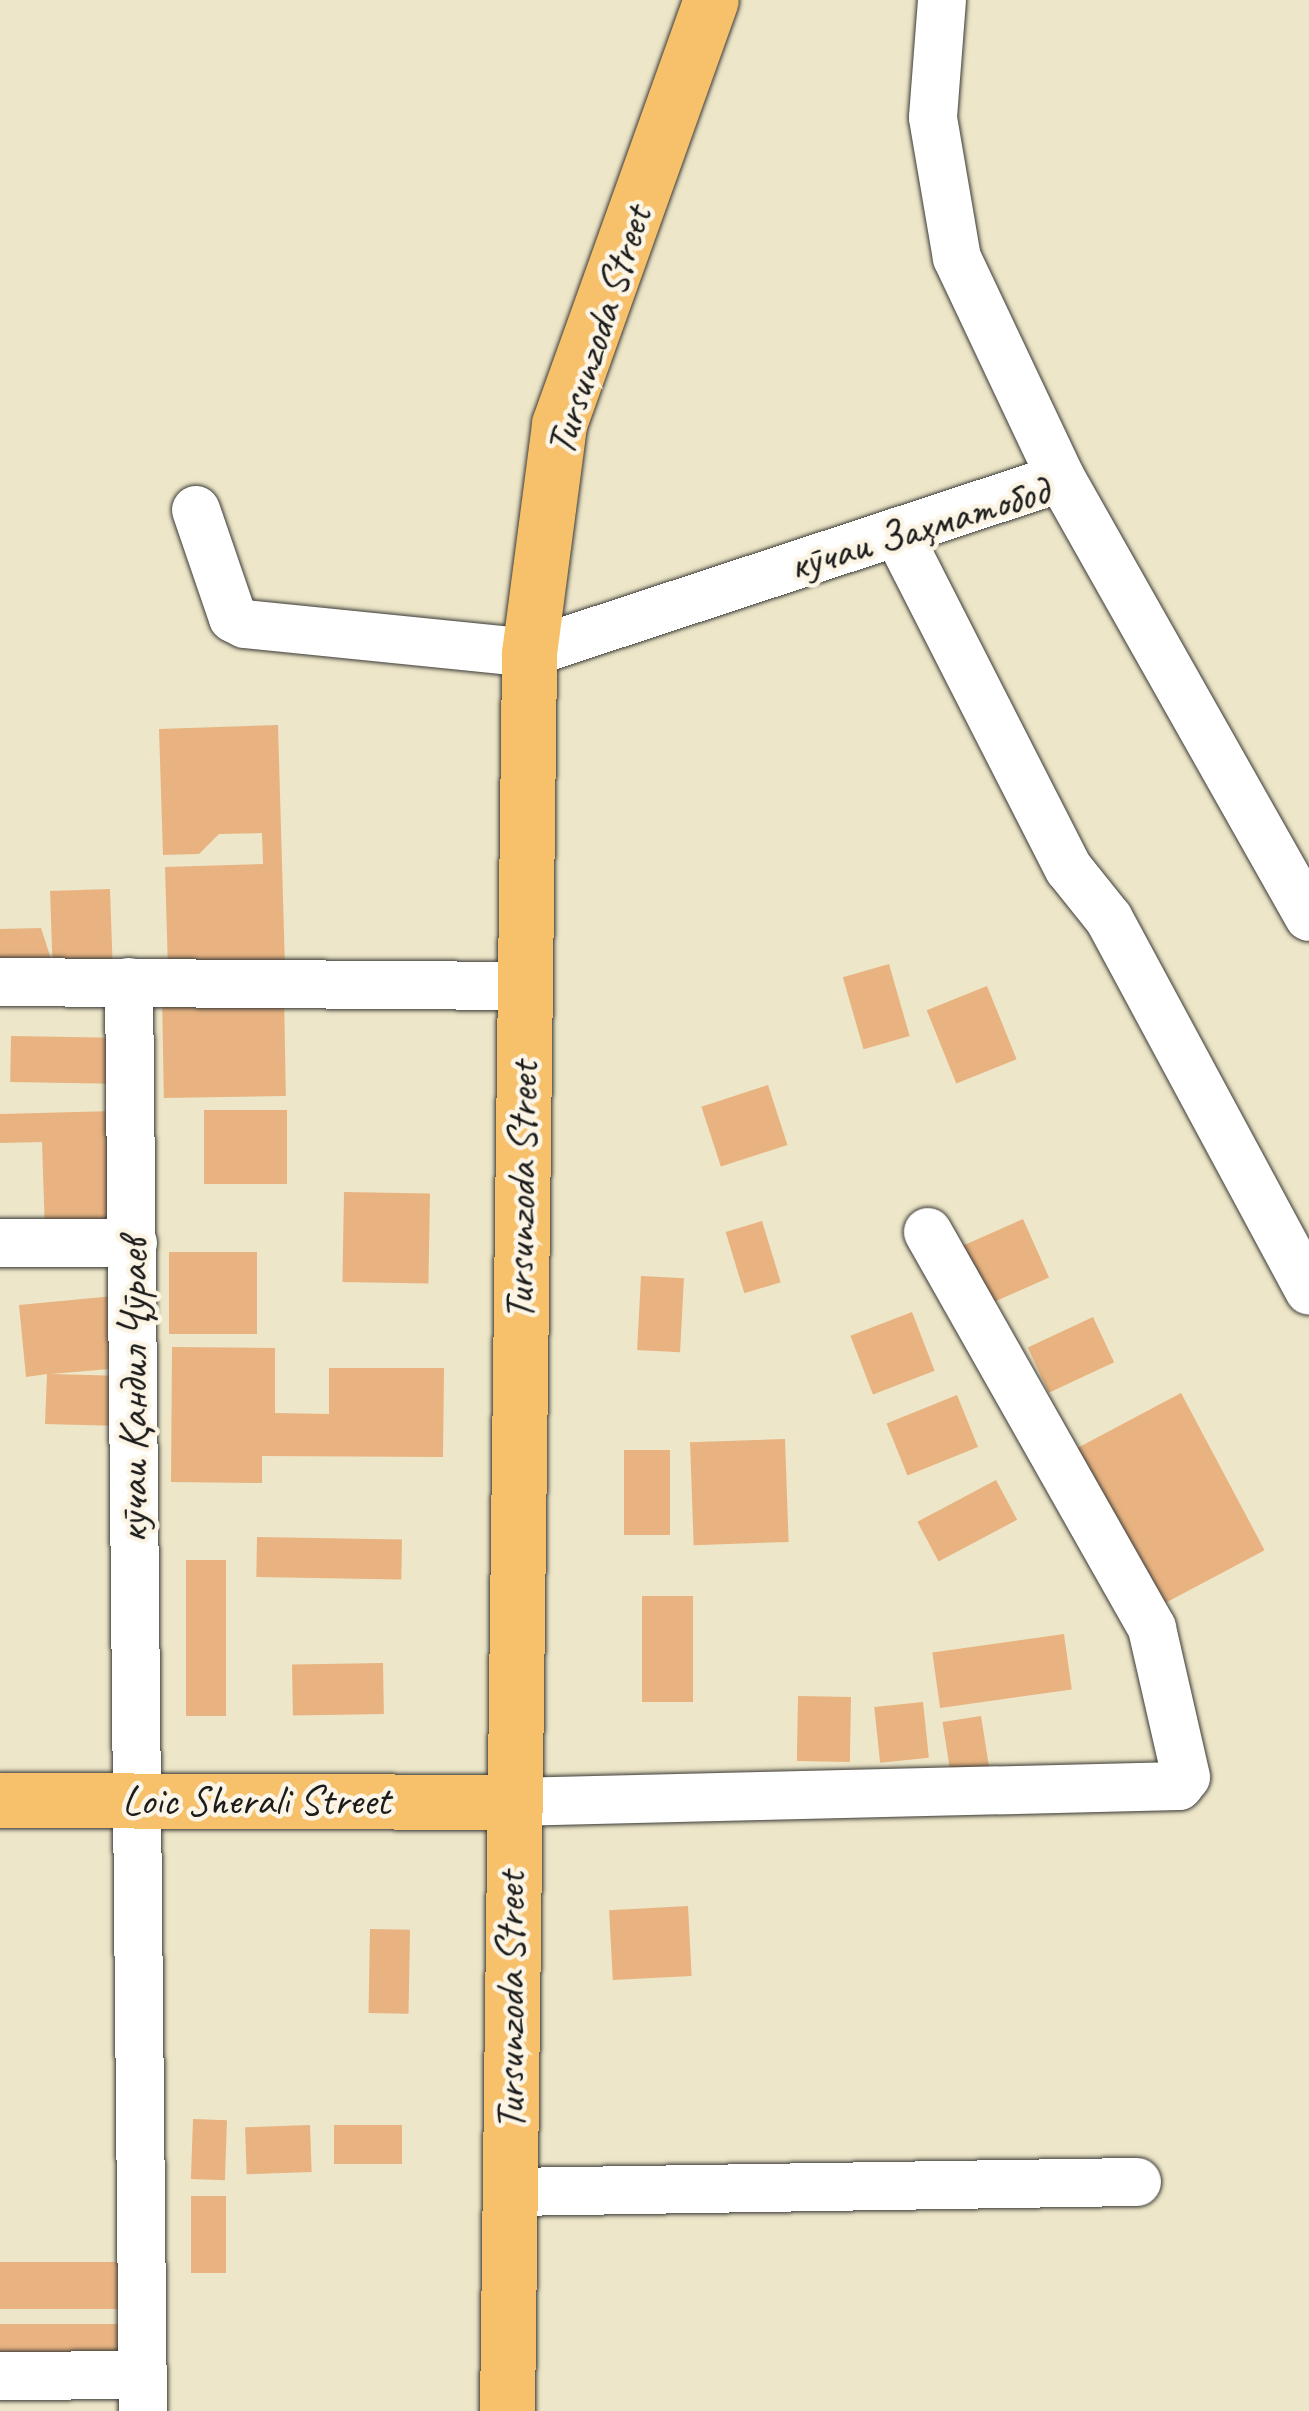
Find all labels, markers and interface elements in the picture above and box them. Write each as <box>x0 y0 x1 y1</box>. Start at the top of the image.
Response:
street label: Tursunzoda Street <box>535 200 663 462</box>
street label: кӯчаи Заҳматобод <box>783 465 1055 593</box>
street label: Tursunzoda Street <box>495 1061 549 1321</box>
street label: кӯчаи Қандил Ҷӯраев <box>109 1239 159 1543</box>
street label: Loic Sherali Street <box>122 1776 390 1826</box>
street label: Tursunzoda Street <box>486 1871 536 2131</box>

